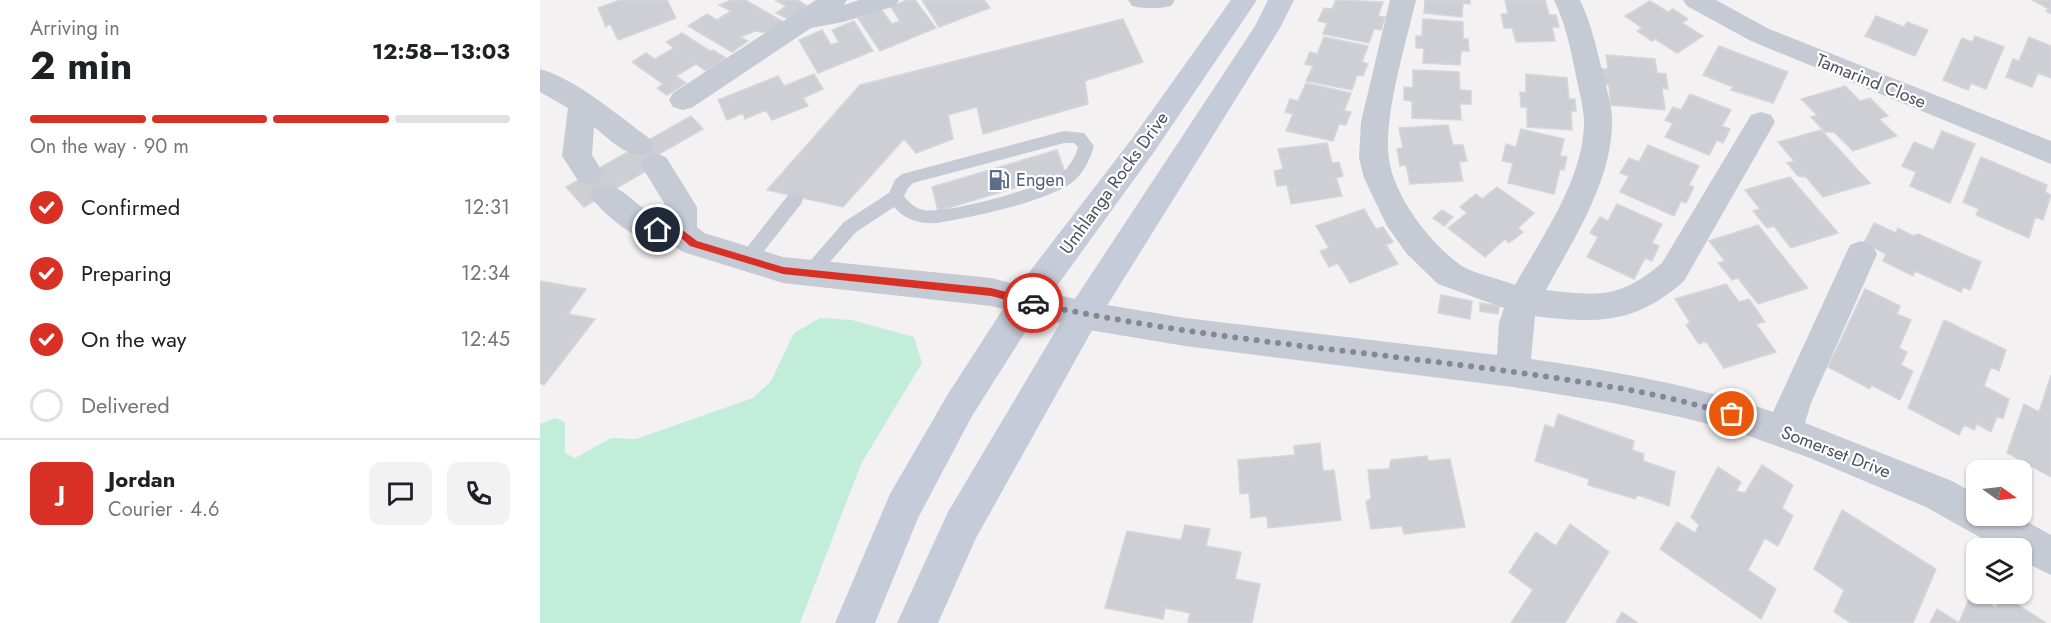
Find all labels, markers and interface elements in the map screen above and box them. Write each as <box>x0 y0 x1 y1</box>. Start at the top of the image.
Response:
text: Arriving in <box>30 14 120 43</box>
text: 12:58–13:03 <box>372 35 510 67</box>
text: 2 min <box>30 37 132 94</box>
street label: Tamarind Close <box>1812 47 1930 115</box>
street label: Umhlanga Rocks Drive <box>1053 106 1175 260</box>
text: On the way · 90 m <box>30 132 189 161</box>
place label: Engen <box>1016 167 1064 193</box>
fuel station icon: Engen <box>987 168 1011 192</box>
icon: check <box>30 191 63 224</box>
text: Confirmed <box>81 191 180 223</box>
text: 12:31 <box>464 193 510 222</box>
pin <box>632 204 683 255</box>
icon: home <box>641 213 674 246</box>
icon: check <box>30 257 63 290</box>
text: Preparing <box>81 257 172 289</box>
text: 12:34 <box>461 259 510 288</box>
courier <box>1003 273 1063 333</box>
icon: car <box>1017 287 1050 320</box>
icon: check <box>30 323 63 356</box>
text: On the way <box>81 323 186 355</box>
text: 12:45 <box>461 325 510 354</box>
pin <box>1706 388 1757 439</box>
text: Delivered <box>81 389 170 421</box>
icon: bag <box>1715 397 1748 430</box>
street label: Somerset Drive <box>1777 419 1895 485</box>
north arrow <box>1966 460 2032 526</box>
map controls <box>1966 460 2032 604</box>
button: chat <box>369 462 432 525</box>
button: phone <box>447 462 510 525</box>
text: Jordan <box>108 463 175 495</box>
text: J <box>58 477 65 509</box>
text: Courier · 4.6 <box>108 495 220 524</box>
button: layers <box>1966 538 2032 604</box>

